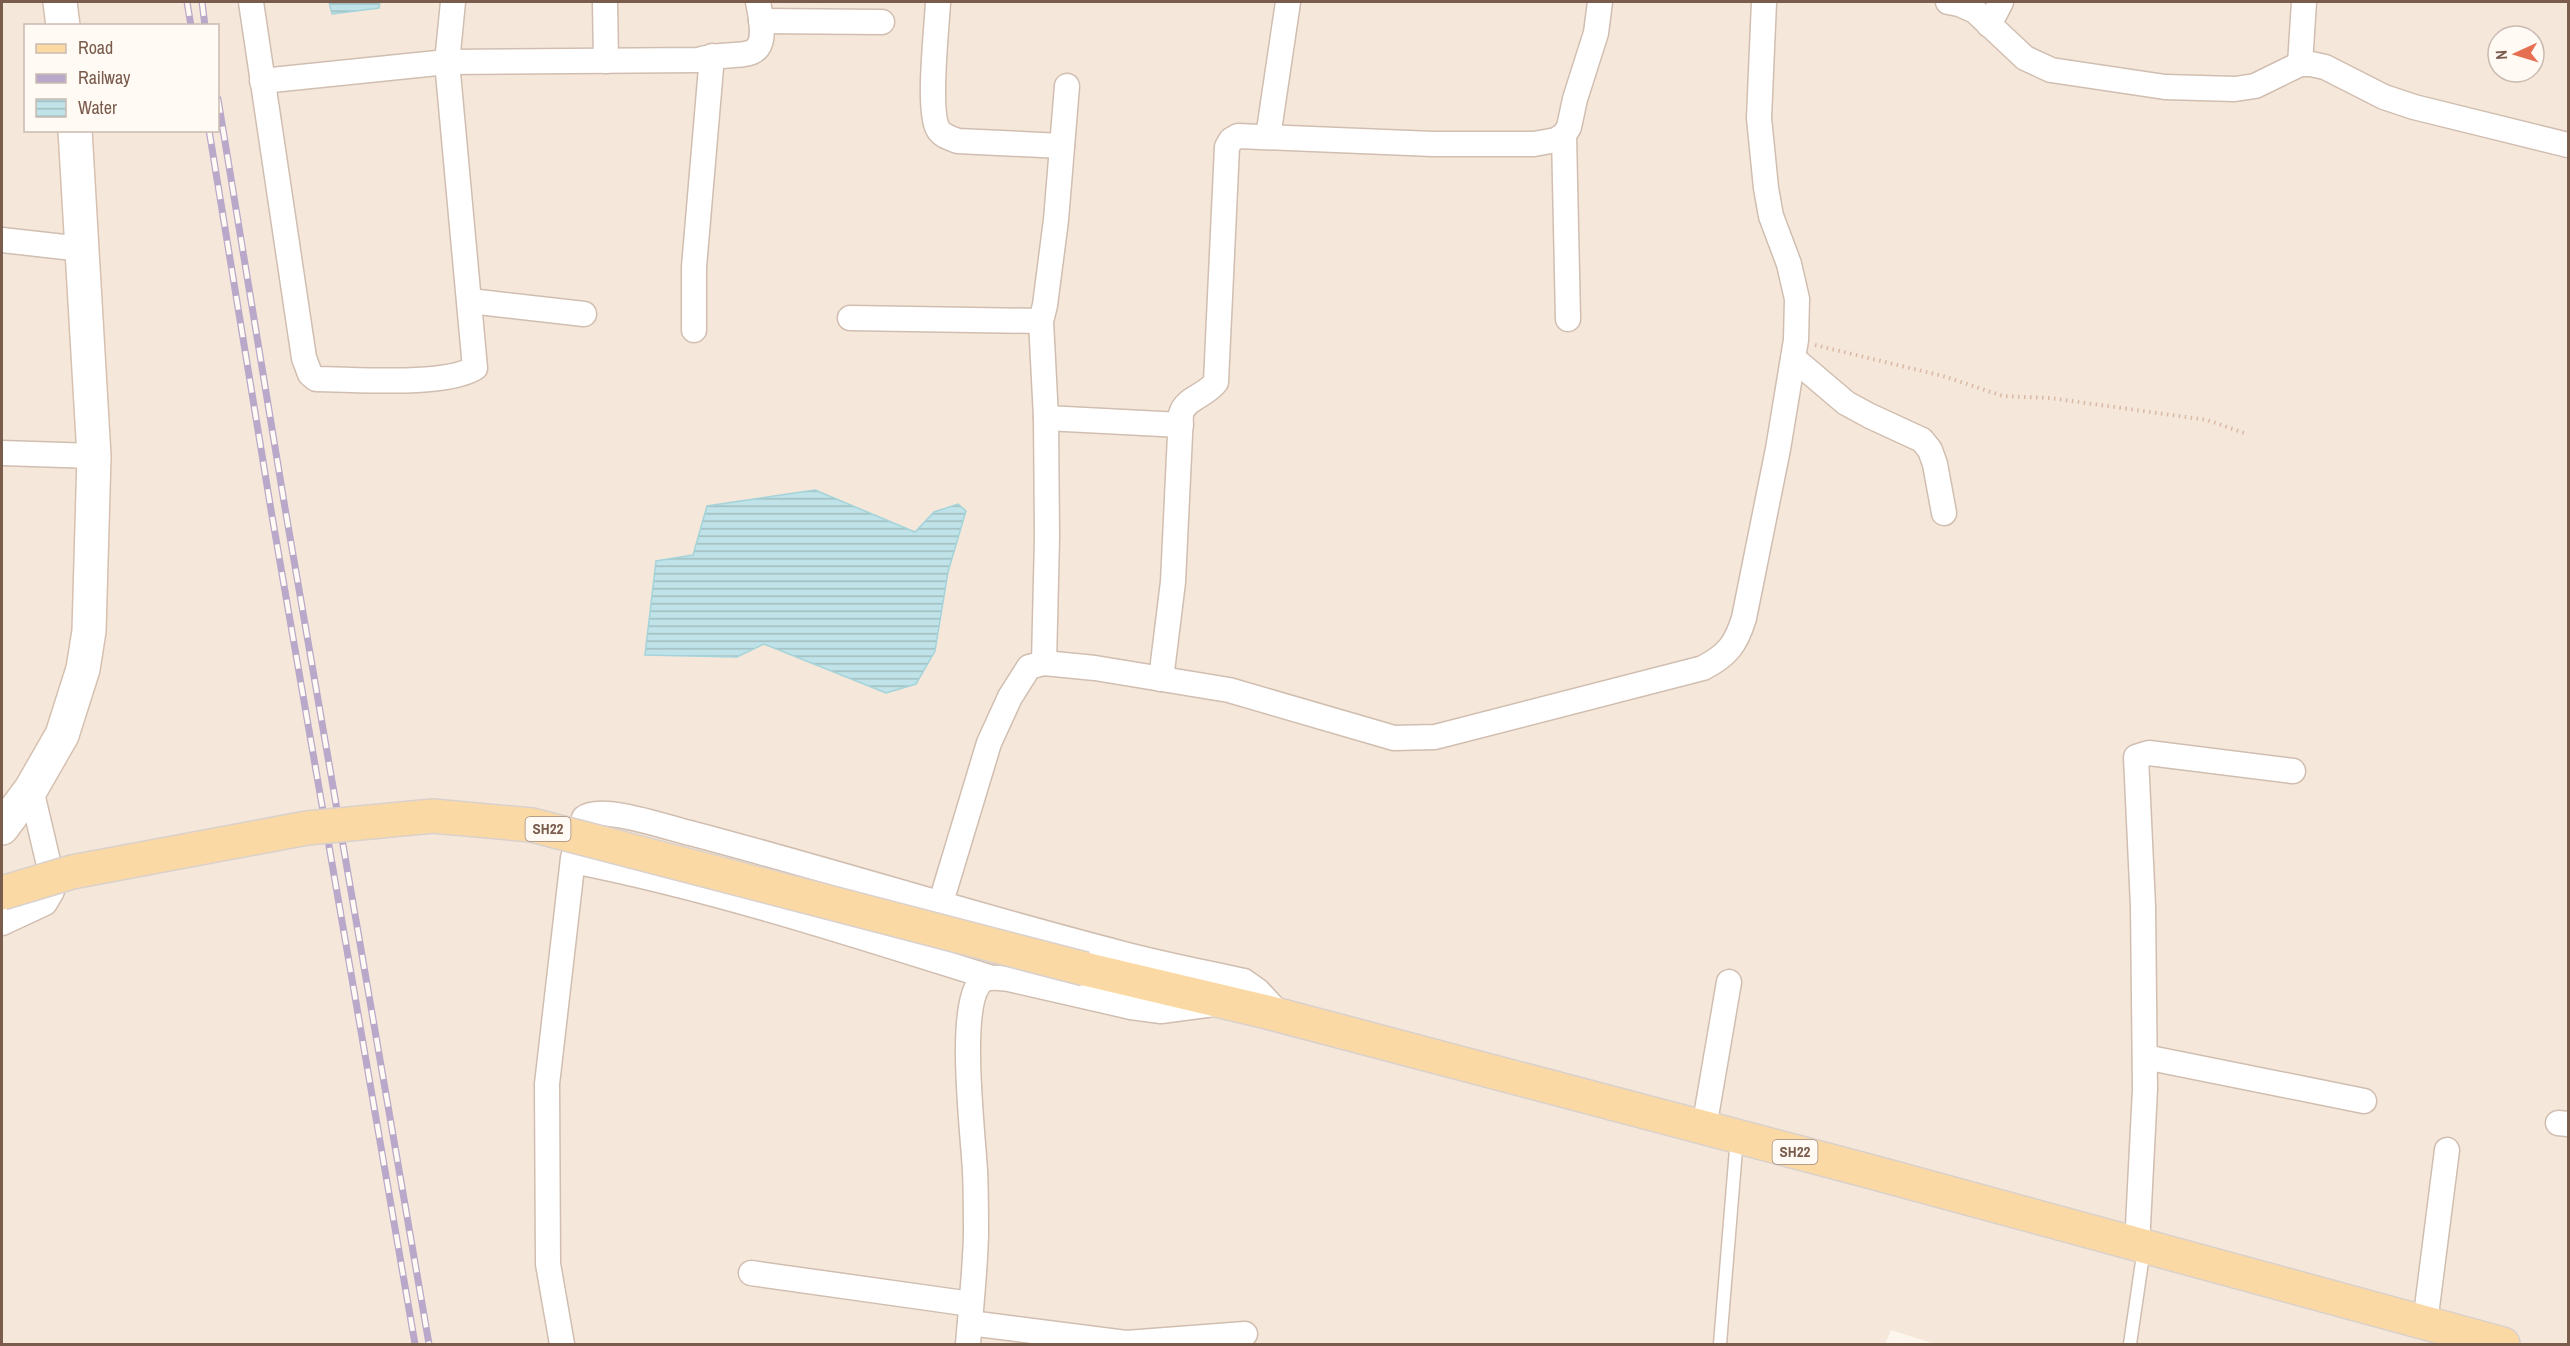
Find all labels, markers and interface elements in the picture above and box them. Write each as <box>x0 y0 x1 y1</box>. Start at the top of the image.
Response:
legend <box>24 24 219 132</box>
north arrow <box>2486 24 2546 84</box>
text: Road <box>78 35 113 60</box>
text: N <box>2490 50 2512 61</box>
text: Railway <box>78 65 131 90</box>
text: Water <box>78 95 117 120</box>
road number: SH22 <box>526 817 570 841</box>
road number: SH22 <box>1772 1140 1818 1164</box>

